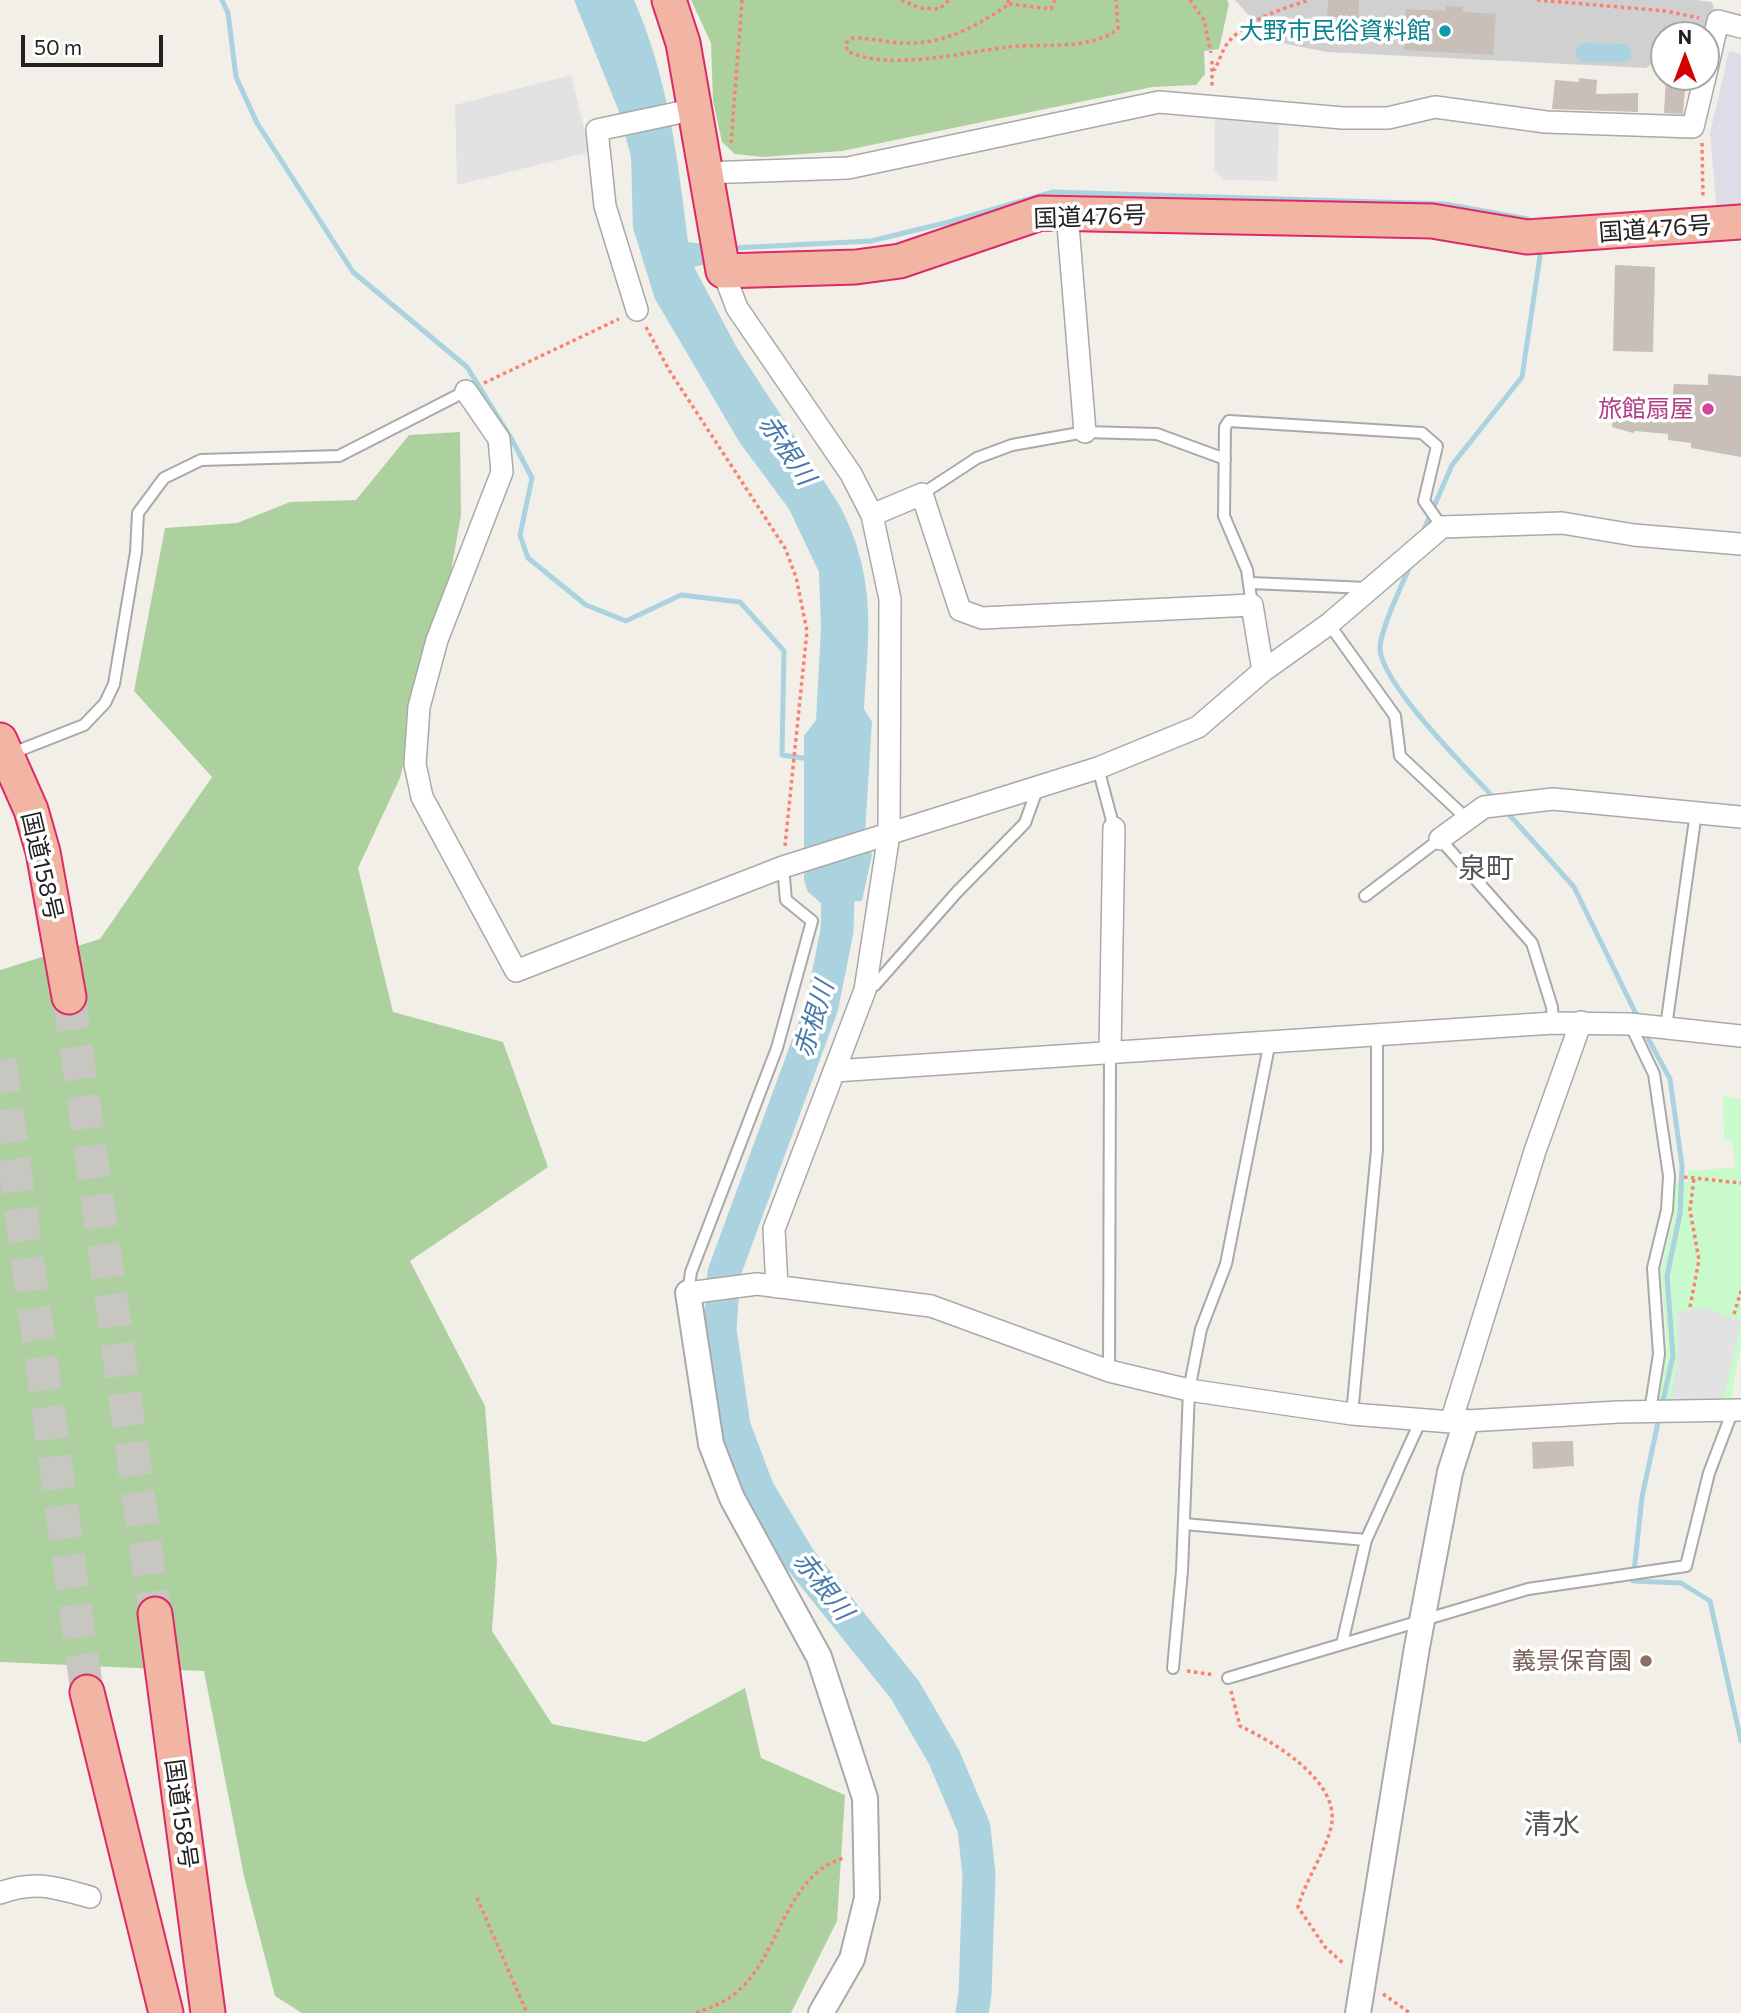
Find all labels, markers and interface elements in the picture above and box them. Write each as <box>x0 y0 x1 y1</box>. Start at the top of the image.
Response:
place label: 大野市民俗資料館 <box>1239 17 1431 45</box>
scale bar <box>24 21 166 65</box>
north arrow <box>1650 21 1720 91</box>
marker: 大野市民俗資料館 <box>1437 23 1453 39</box>
text: N <box>1678 25 1692 48</box>
text: 50 m <box>34 34 82 59</box>
street label: 国道476号 <box>1033 201 1147 233</box>
street label: 国道476号 <box>1598 211 1712 247</box>
place label: 旅館扇屋 <box>1598 395 1694 423</box>
marker: 旅館扇屋 <box>1700 401 1716 417</box>
water label: 赤根川 <box>752 409 822 491</box>
street label: 国道158号 <box>16 809 68 923</box>
district label: 泉町 <box>1458 852 1514 886</box>
water label: 赤根川 <box>788 977 840 1061</box>
water label: 赤根川 <box>787 1546 859 1626</box>
place label: 義景保育園 <box>1512 1647 1632 1675</box>
marker: 義景保育園 <box>1638 1653 1654 1669</box>
street label: 国道158号 <box>159 1757 203 1871</box>
district label: 清水 <box>1524 1808 1580 1842</box>

